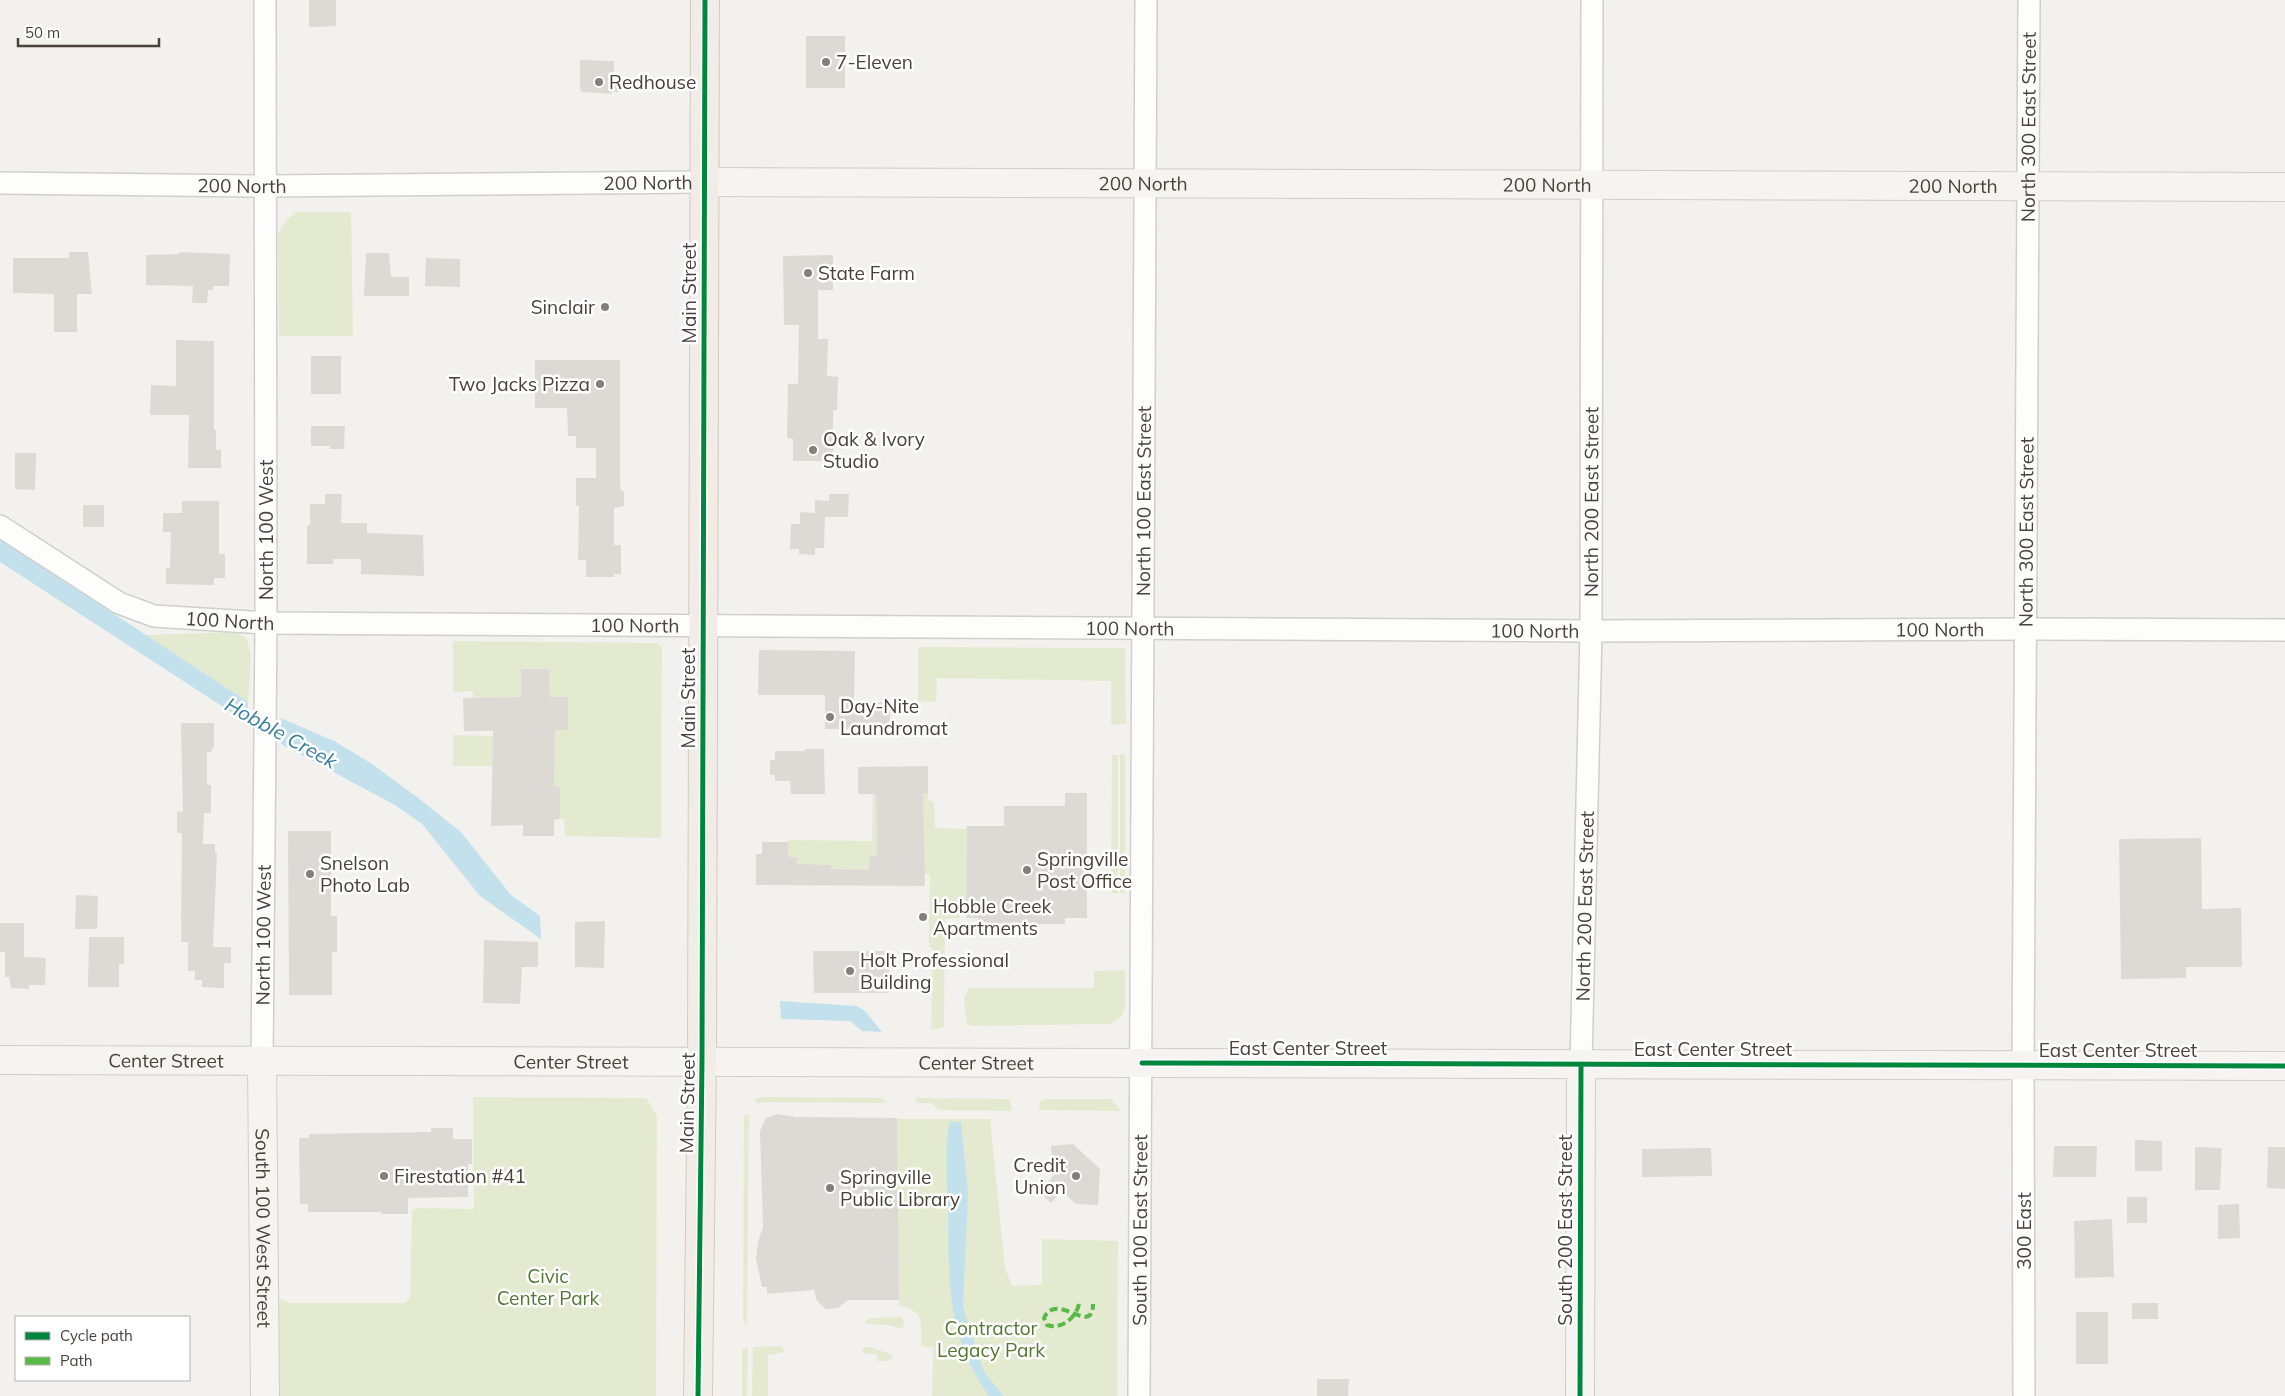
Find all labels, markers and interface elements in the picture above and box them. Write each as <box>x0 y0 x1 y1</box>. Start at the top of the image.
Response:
scale bar <box>18 15 159 47</box>
text: 50 m <box>25 23 60 42</box>
street label: North 300 East Street <box>2016 31 2041 222</box>
place label: 7-Eleven <box>836 50 913 74</box>
marker: 7-Eleven <box>820 56 832 68</box>
place label: Redhouse <box>609 70 696 94</box>
marker: Redhouse <box>593 76 605 88</box>
street label: 200 North <box>603 170 693 195</box>
street label: 200 North <box>1098 171 1188 196</box>
street label: 200 North <box>197 173 287 198</box>
street label: 200 North <box>1502 173 1592 197</box>
street label: 200 North <box>1908 174 1998 198</box>
street label: Main Street <box>677 242 701 343</box>
place label: State Farm <box>818 261 915 285</box>
marker: State Farm <box>802 267 814 279</box>
place label: Sinclair <box>531 295 595 319</box>
marker: Sinclair <box>599 301 611 313</box>
place label: Two Jacks Pizza <box>449 372 590 396</box>
marker: Two Jacks Pizza <box>594 378 606 390</box>
street label: North 100 East Street <box>1131 405 1156 596</box>
street label: North 200 East Street <box>1579 407 1603 597</box>
place label: Oak & Ivory Studio <box>823 427 925 473</box>
street label: North 300 East Street <box>2013 436 2039 627</box>
marker: Oak & Ivory Studio <box>807 444 819 456</box>
street label: North 100 West <box>254 459 278 600</box>
street label: 100 North <box>184 606 275 635</box>
street label: 100 North <box>590 613 679 637</box>
street label: 100 North <box>1085 616 1174 640</box>
street label: 100 North <box>1895 617 1984 642</box>
street label: 100 North <box>1490 618 1579 643</box>
street label: Main Street <box>676 647 700 748</box>
water label: Hobble Creek <box>221 691 342 774</box>
place label: Day-Nite Laundromat <box>840 694 948 740</box>
marker: Day-Nite Laundromat <box>824 711 836 723</box>
street label: North 200 East Street <box>1570 810 1599 1002</box>
place label: Springville Post Office <box>1037 847 1132 893</box>
place label: Snelson Photo Lab <box>320 851 410 897</box>
street label: North 100 West <box>251 864 276 1006</box>
marker: Springville Post Office <box>1021 864 1033 876</box>
marker: Snelson Photo Lab <box>304 868 316 880</box>
place label: Hobble Creek Apartments <box>933 894 1051 940</box>
marker: Hobble Creek Apartments <box>917 911 929 923</box>
place label: Holt Professional Building <box>860 948 1009 994</box>
marker: Holt Professional Building <box>844 965 856 977</box>
street label: East Center Street <box>1229 1036 1388 1060</box>
street label: East Center Street <box>1634 1037 1793 1061</box>
street label: East Center Street <box>2039 1038 2198 1062</box>
street label: Center Street <box>108 1048 224 1073</box>
street label: Center Street <box>513 1049 629 1074</box>
street label: Center Street <box>918 1050 1034 1075</box>
street label: Main Street <box>674 1052 700 1154</box>
street label: South 100 West Street <box>251 1128 276 1328</box>
street label: South 100 East Street <box>1127 1134 1152 1326</box>
street label: South 200 East Street <box>1553 1134 1577 1326</box>
place label: Credit Union <box>1013 1153 1066 1199</box>
place label: Firestation #41 <box>394 1164 526 1188</box>
place label: Springville Public Library <box>840 1165 960 1211</box>
marker: Firestation #41 <box>378 1170 390 1182</box>
marker: Credit Union <box>1070 1170 1082 1182</box>
marker: Springville Public Library <box>824 1182 836 1194</box>
street label: 300 East <box>2012 1192 2036 1270</box>
park label: Civic Center Park <box>497 1264 599 1310</box>
legend <box>15 1316 190 1381</box>
park label: Contractor Legacy Park <box>937 1316 1045 1362</box>
text: Cycle path <box>60 1326 133 1345</box>
text: Path <box>60 1351 92 1370</box>

